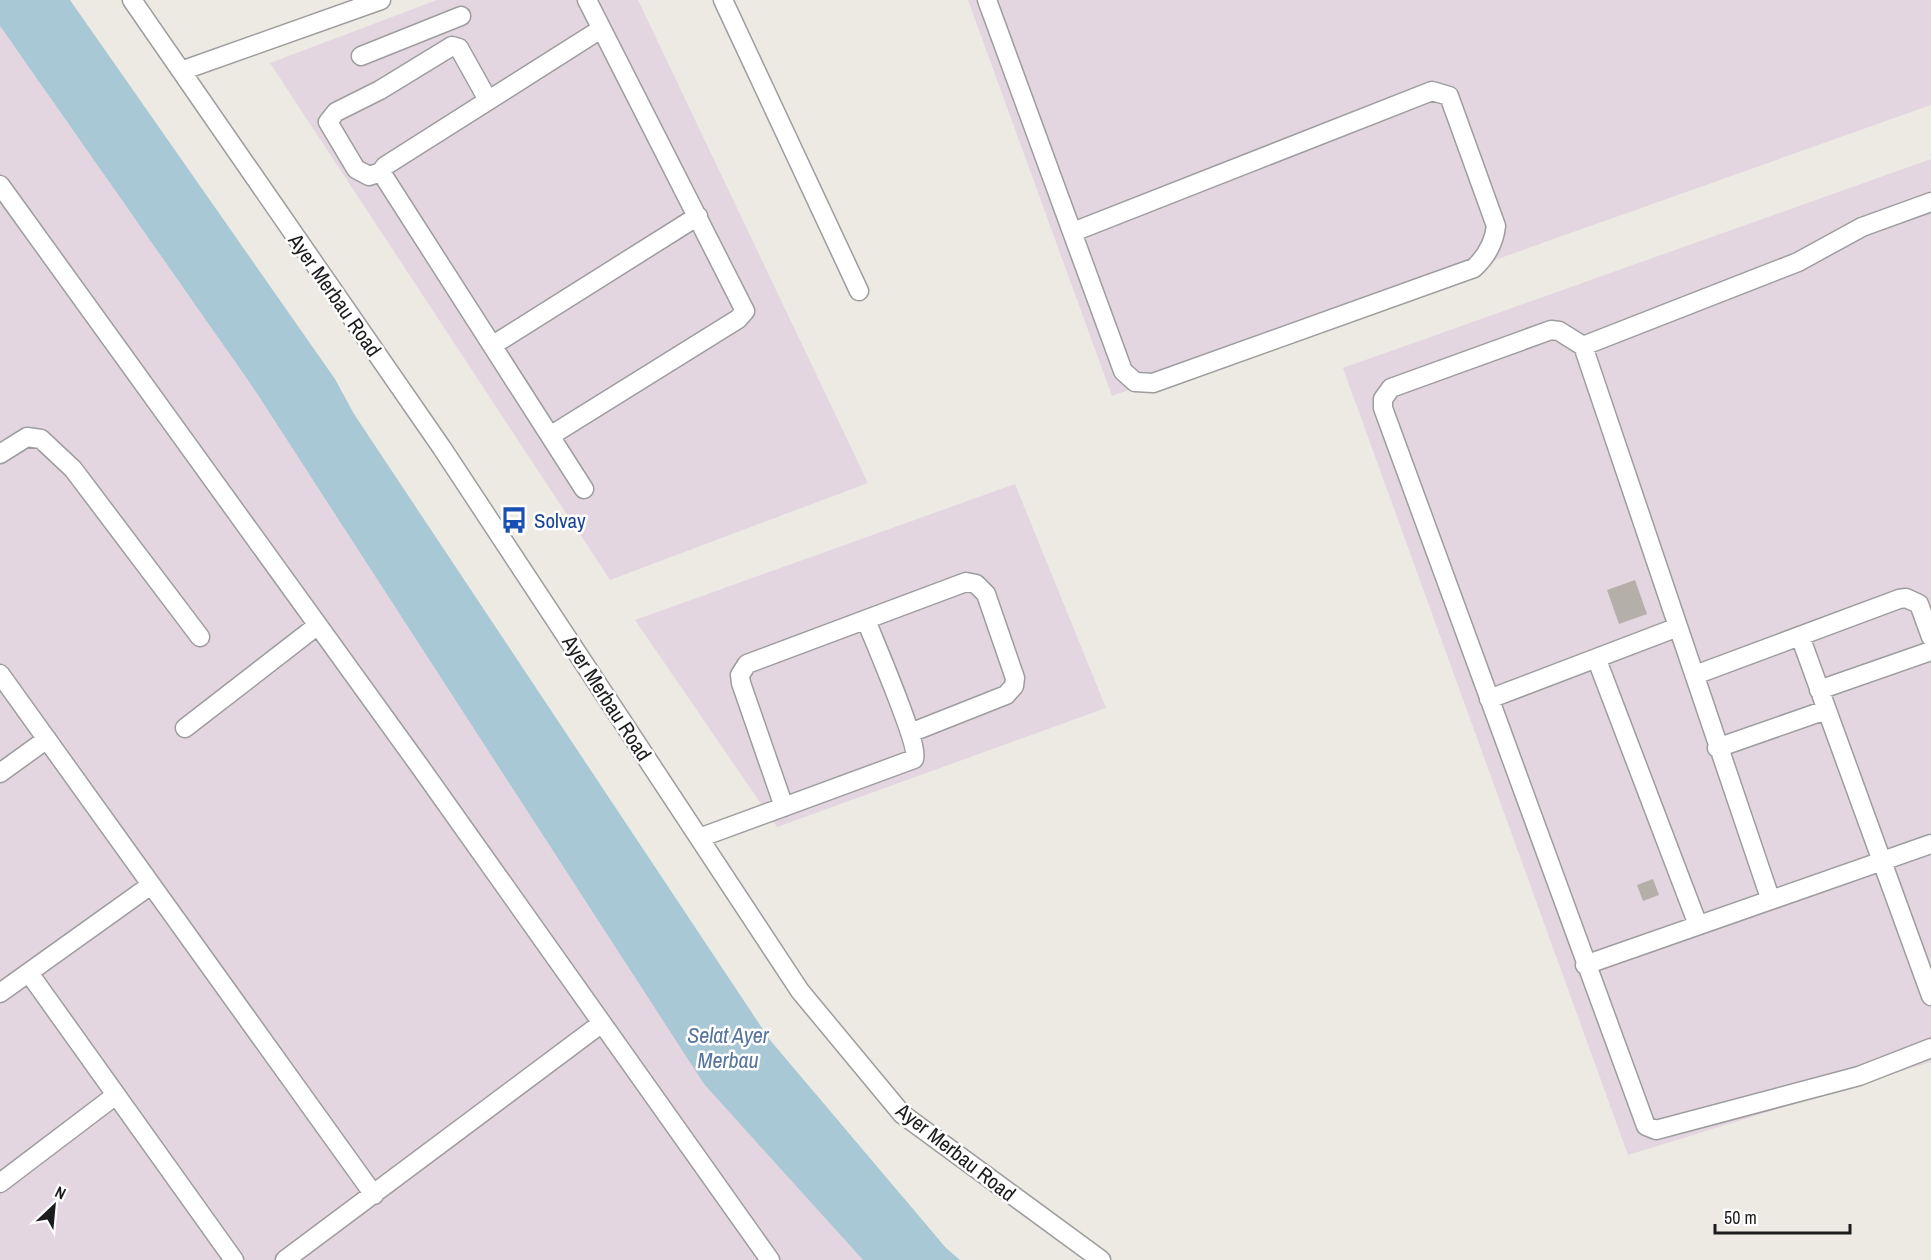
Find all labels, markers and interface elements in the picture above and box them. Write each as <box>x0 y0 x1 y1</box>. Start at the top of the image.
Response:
street label: Ayer Merbau Road <box>281 227 388 362</box>
bus stop icon: Solvay <box>499 505 529 535</box>
place label: Solvay <box>534 506 586 535</box>
street label: Ayer Merbau Road <box>555 629 658 766</box>
water label: Selat Ayer Merbau <box>687 1020 770 1075</box>
street label: Ayer Merbau Road <box>889 1096 1022 1208</box>
north arrow <box>24 1176 84 1236</box>
text: N <box>51 1181 70 1204</box>
scale bar <box>1715 1197 1850 1235</box>
text: 50 m <box>1724 1205 1757 1230</box>

